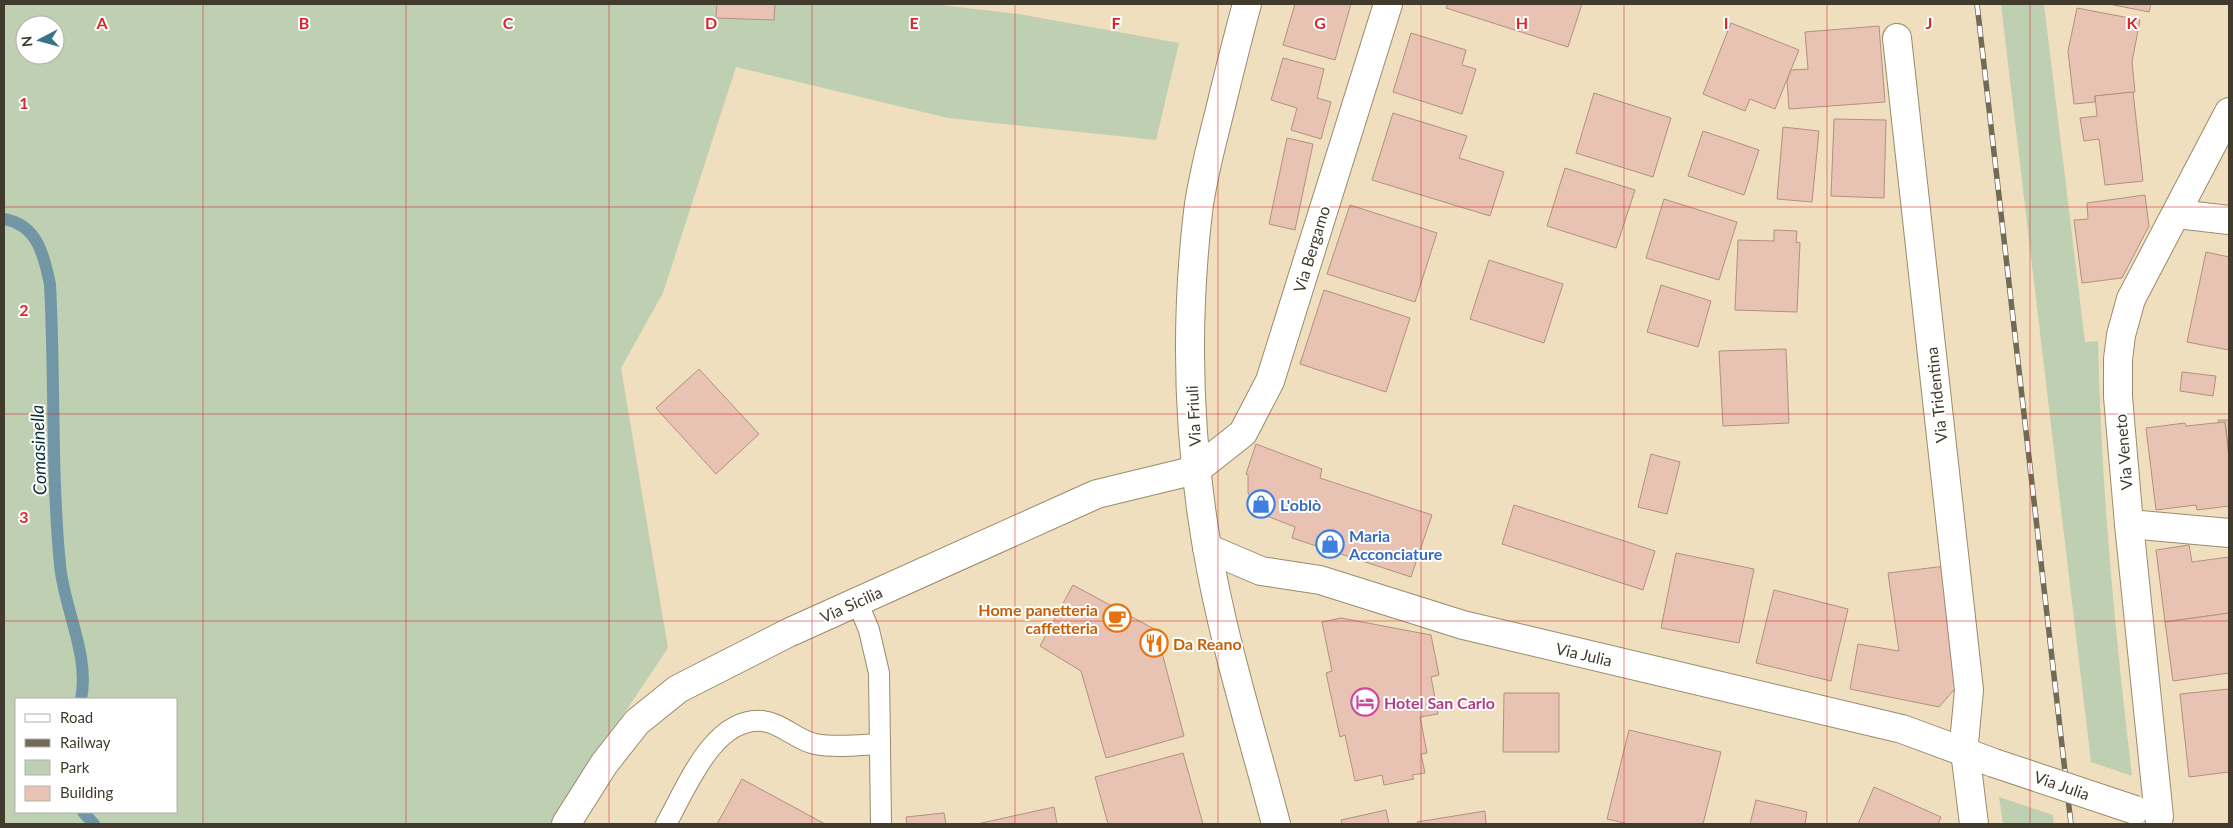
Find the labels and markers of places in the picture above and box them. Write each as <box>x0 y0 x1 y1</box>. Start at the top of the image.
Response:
shop icon: L'oblò <box>1246 489 1276 519</box>
place label: L'oblò <box>1280 495 1321 514</box>
place label: Maria Acconciature <box>1348 526 1443 563</box>
shop icon: Maria Acconciature <box>1315 529 1345 559</box>
place label: Home panetteria caffetteria <box>978 600 1098 637</box>
cafe icon: Home panetteria caffetteria <box>1102 603 1132 633</box>
restaurant icon: Da Reano <box>1139 628 1169 658</box>
place label: Da Reano <box>1173 634 1242 653</box>
hotel icon: Hotel San Carlo <box>1350 687 1380 717</box>
place label: Hotel San Carlo <box>1384 693 1495 712</box>

